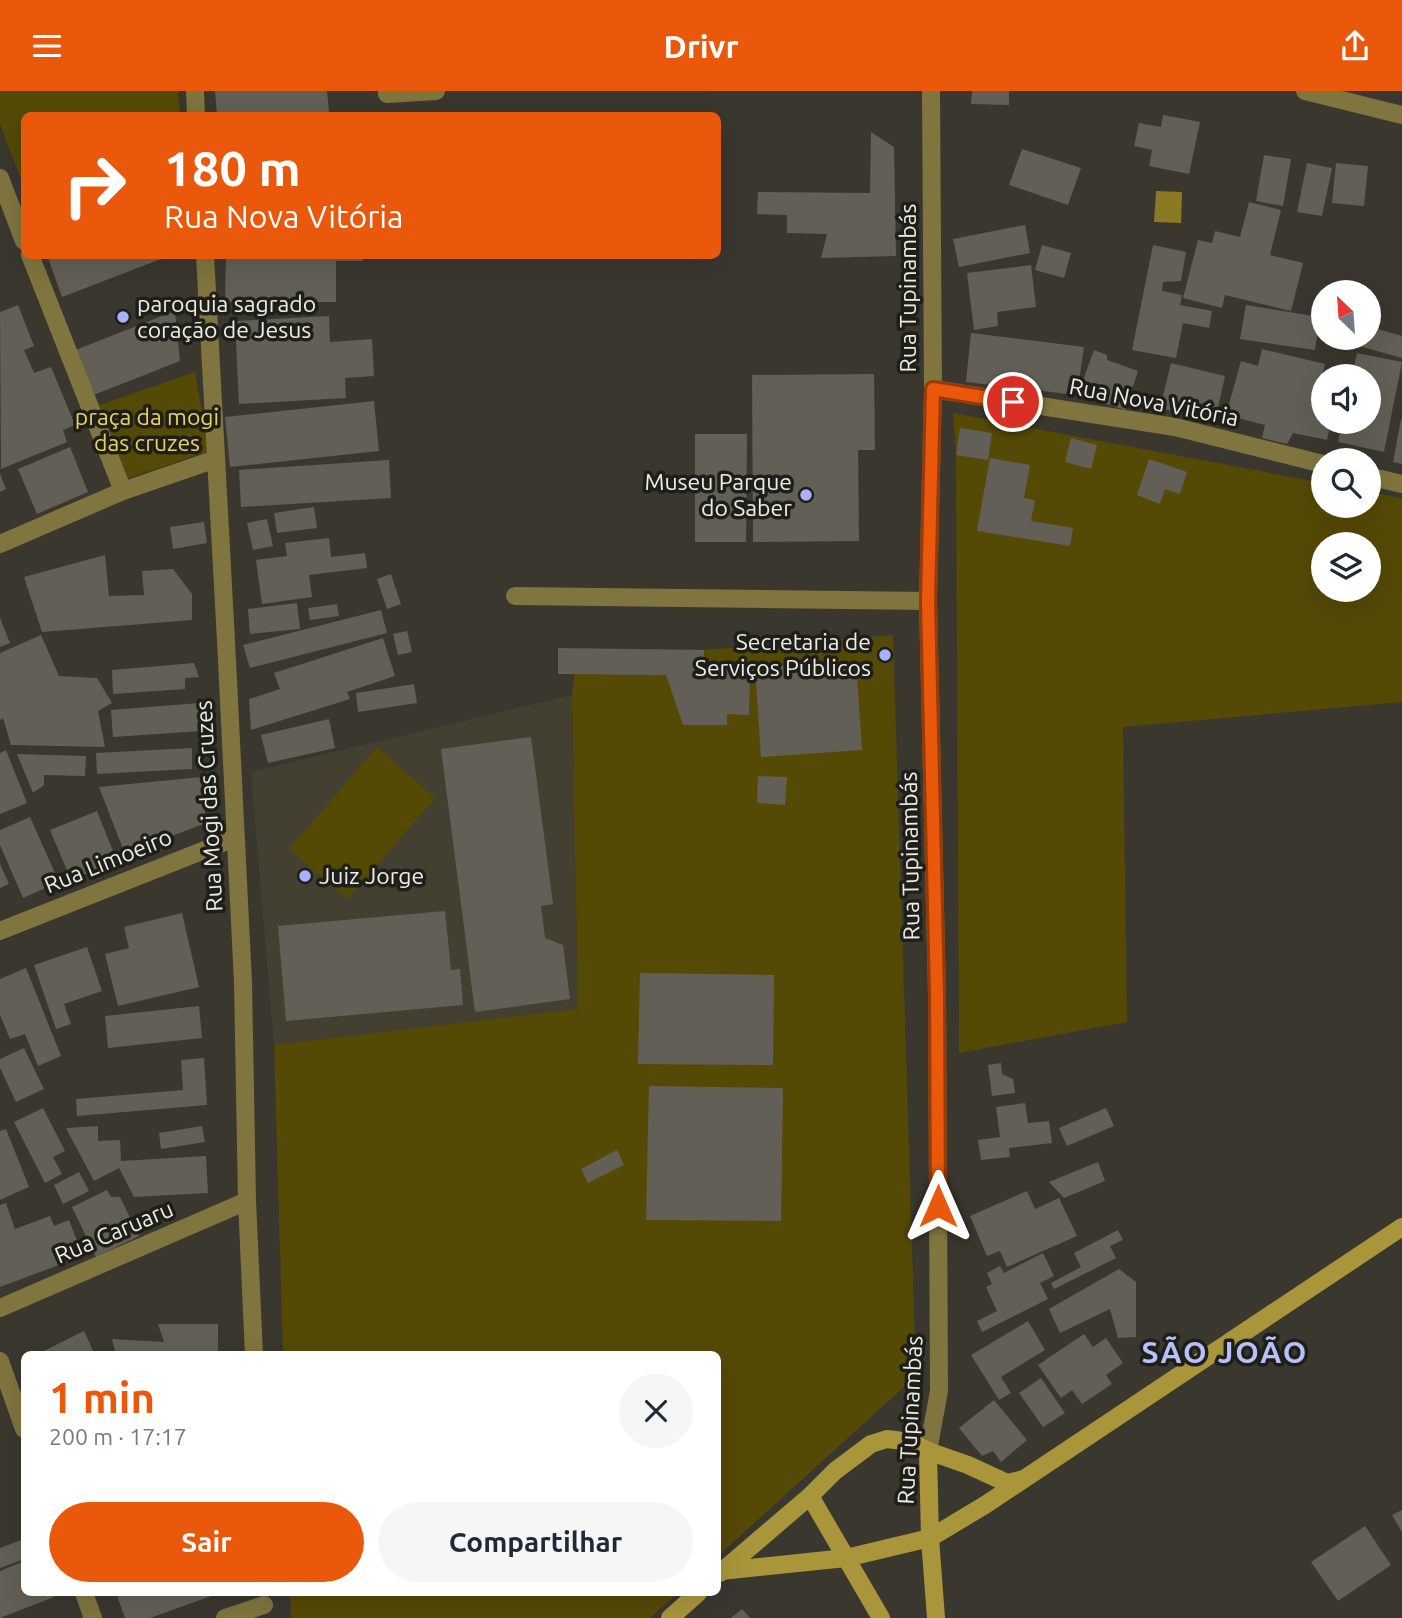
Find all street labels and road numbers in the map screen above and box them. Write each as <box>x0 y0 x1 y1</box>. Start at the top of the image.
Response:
street label: Rua Tupinambás <box>895 204 920 372</box>
street label: Rua Nova Vitória <box>1067 373 1241 430</box>
street label: Rua Mogi das Cruzes <box>190 700 227 912</box>
street label: Rua Tupinambás <box>896 771 923 941</box>
street label: Rua Limoeiro <box>40 824 175 898</box>
street label: Rua Caruaru <box>51 1195 177 1268</box>
street label: Rua Tupinambás <box>893 1335 926 1505</box>

